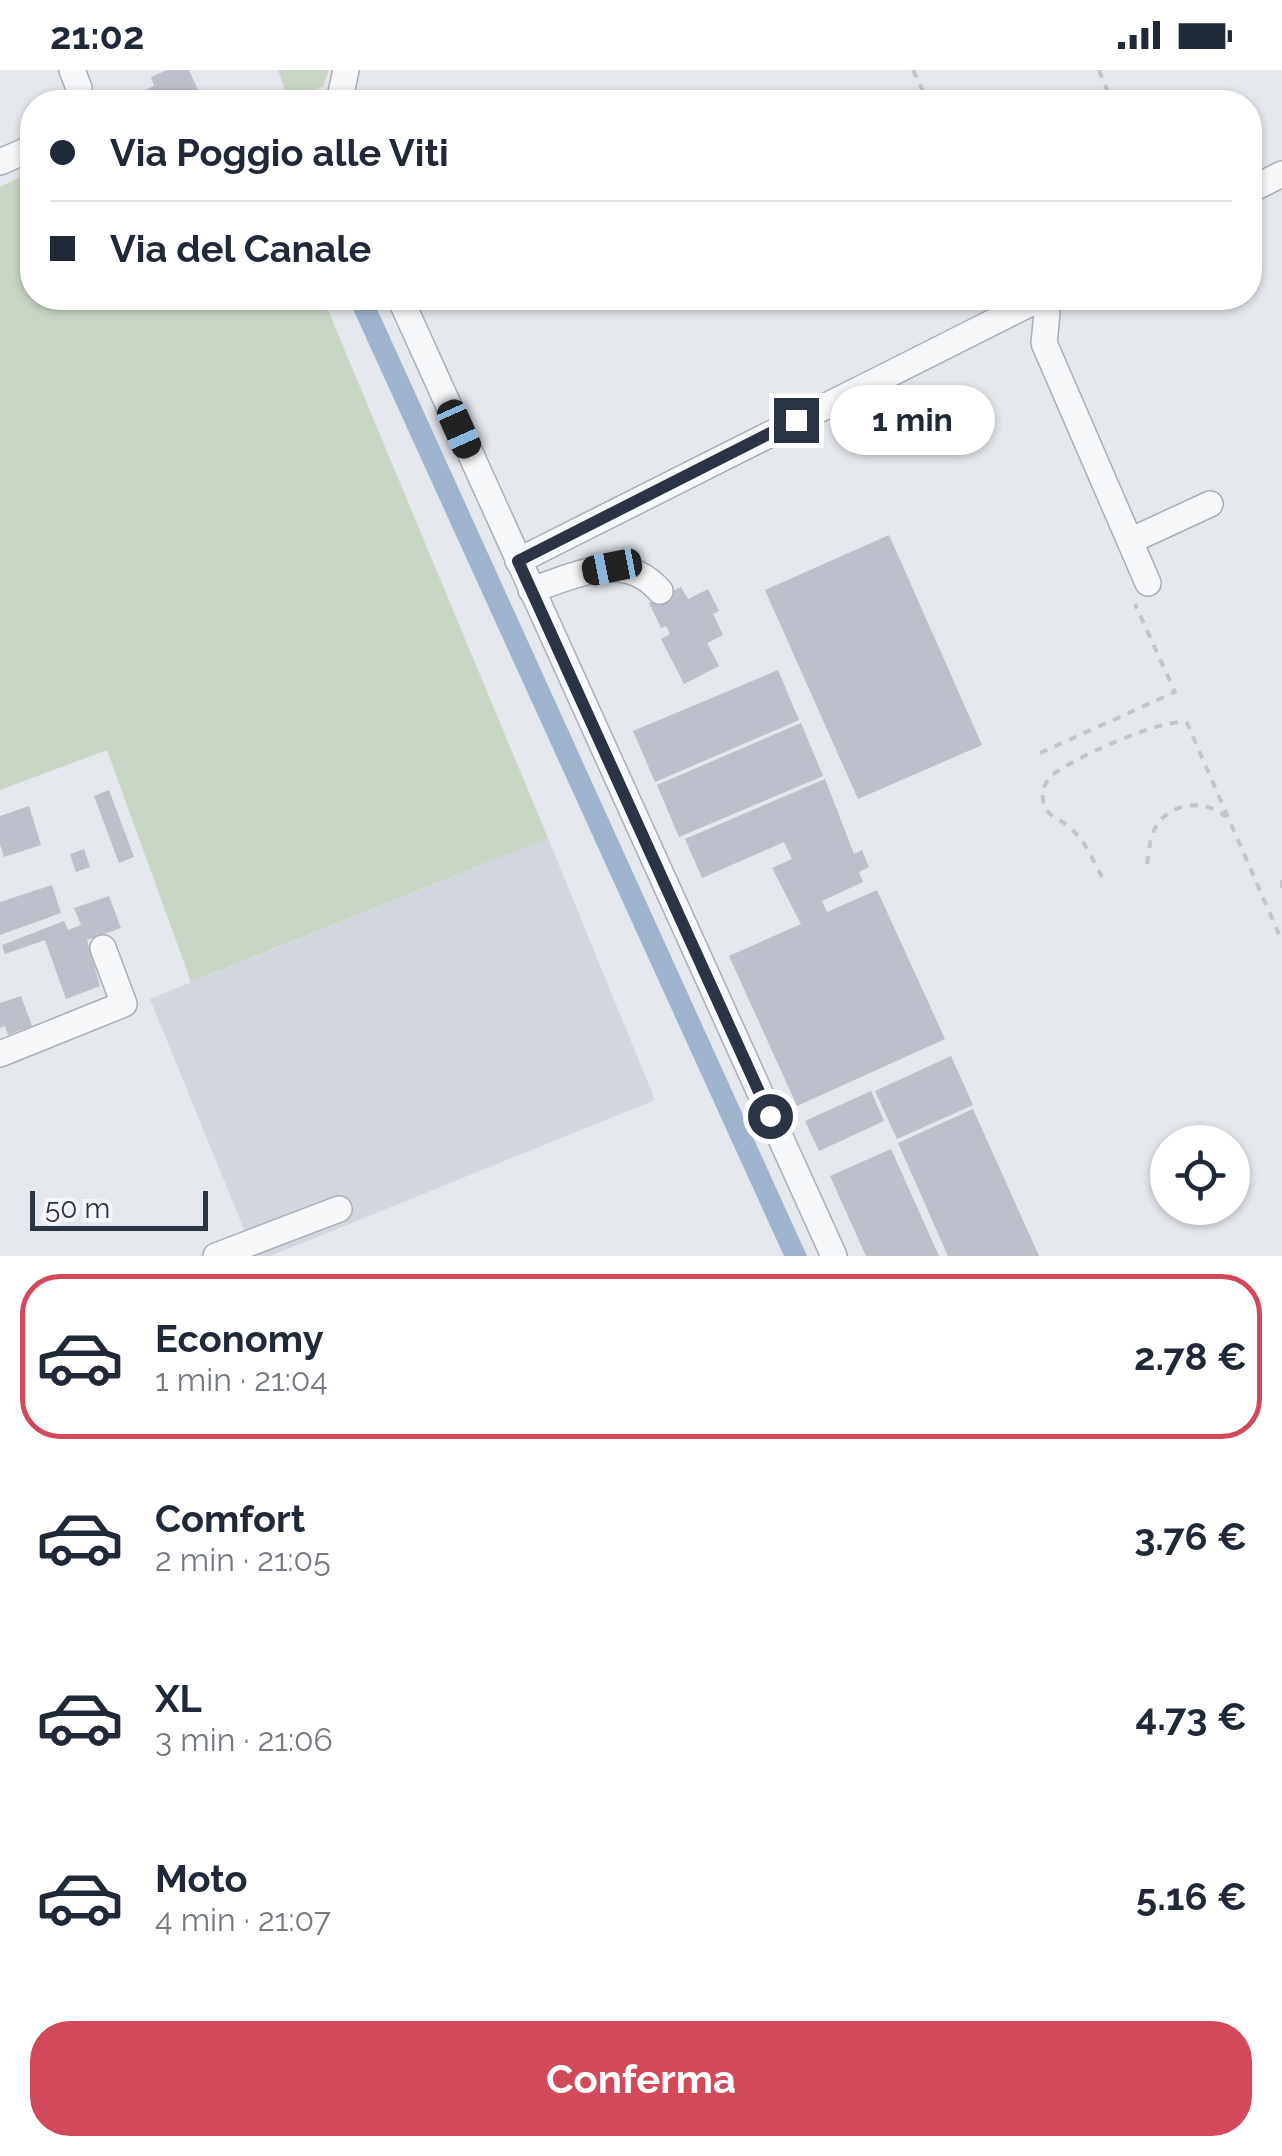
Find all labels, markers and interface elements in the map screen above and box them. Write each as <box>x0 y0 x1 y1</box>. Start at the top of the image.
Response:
text: 21:02 <box>50 13 144 58</box>
text: Via Poggio alle Viti <box>110 130 449 175</box>
text: Via del Canale <box>110 226 371 271</box>
callout: 1 min <box>831 385 996 455</box>
car <box>433 395 485 463</box>
route end <box>774 398 819 443</box>
text: 1 min <box>872 401 953 438</box>
car <box>580 547 644 587</box>
route start <box>748 1094 793 1139</box>
map controls <box>1150 1125 1250 1225</box>
button: locate <box>1150 1125 1250 1225</box>
scale bar <box>30 1186 208 1230</box>
text: 50 m <box>45 1192 110 1225</box>
icon: car <box>35 1312 125 1402</box>
text: Economy <box>155 1316 324 1361</box>
text: 2.78 € <box>1134 1334 1247 1379</box>
text: 1 min · 21:04 <box>155 1361 328 1398</box>
icon: car <box>35 1492 125 1582</box>
text: Comfort <box>155 1496 305 1541</box>
text: 3.76 € <box>1134 1514 1247 1559</box>
text: 2 min · 21:05 <box>155 1541 331 1578</box>
icon: car <box>35 1672 125 1762</box>
text: XL <box>155 1676 202 1721</box>
text: 4.73 € <box>1136 1694 1247 1739</box>
text: 3 min · 21:06 <box>155 1721 333 1758</box>
icon: car <box>35 1852 125 1942</box>
text: Moto <box>155 1856 248 1901</box>
text: 5.16 € <box>1136 1874 1247 1919</box>
text: 4 min · 21:07 <box>155 1901 331 1938</box>
button: Conferma <box>30 2021 1252 2136</box>

